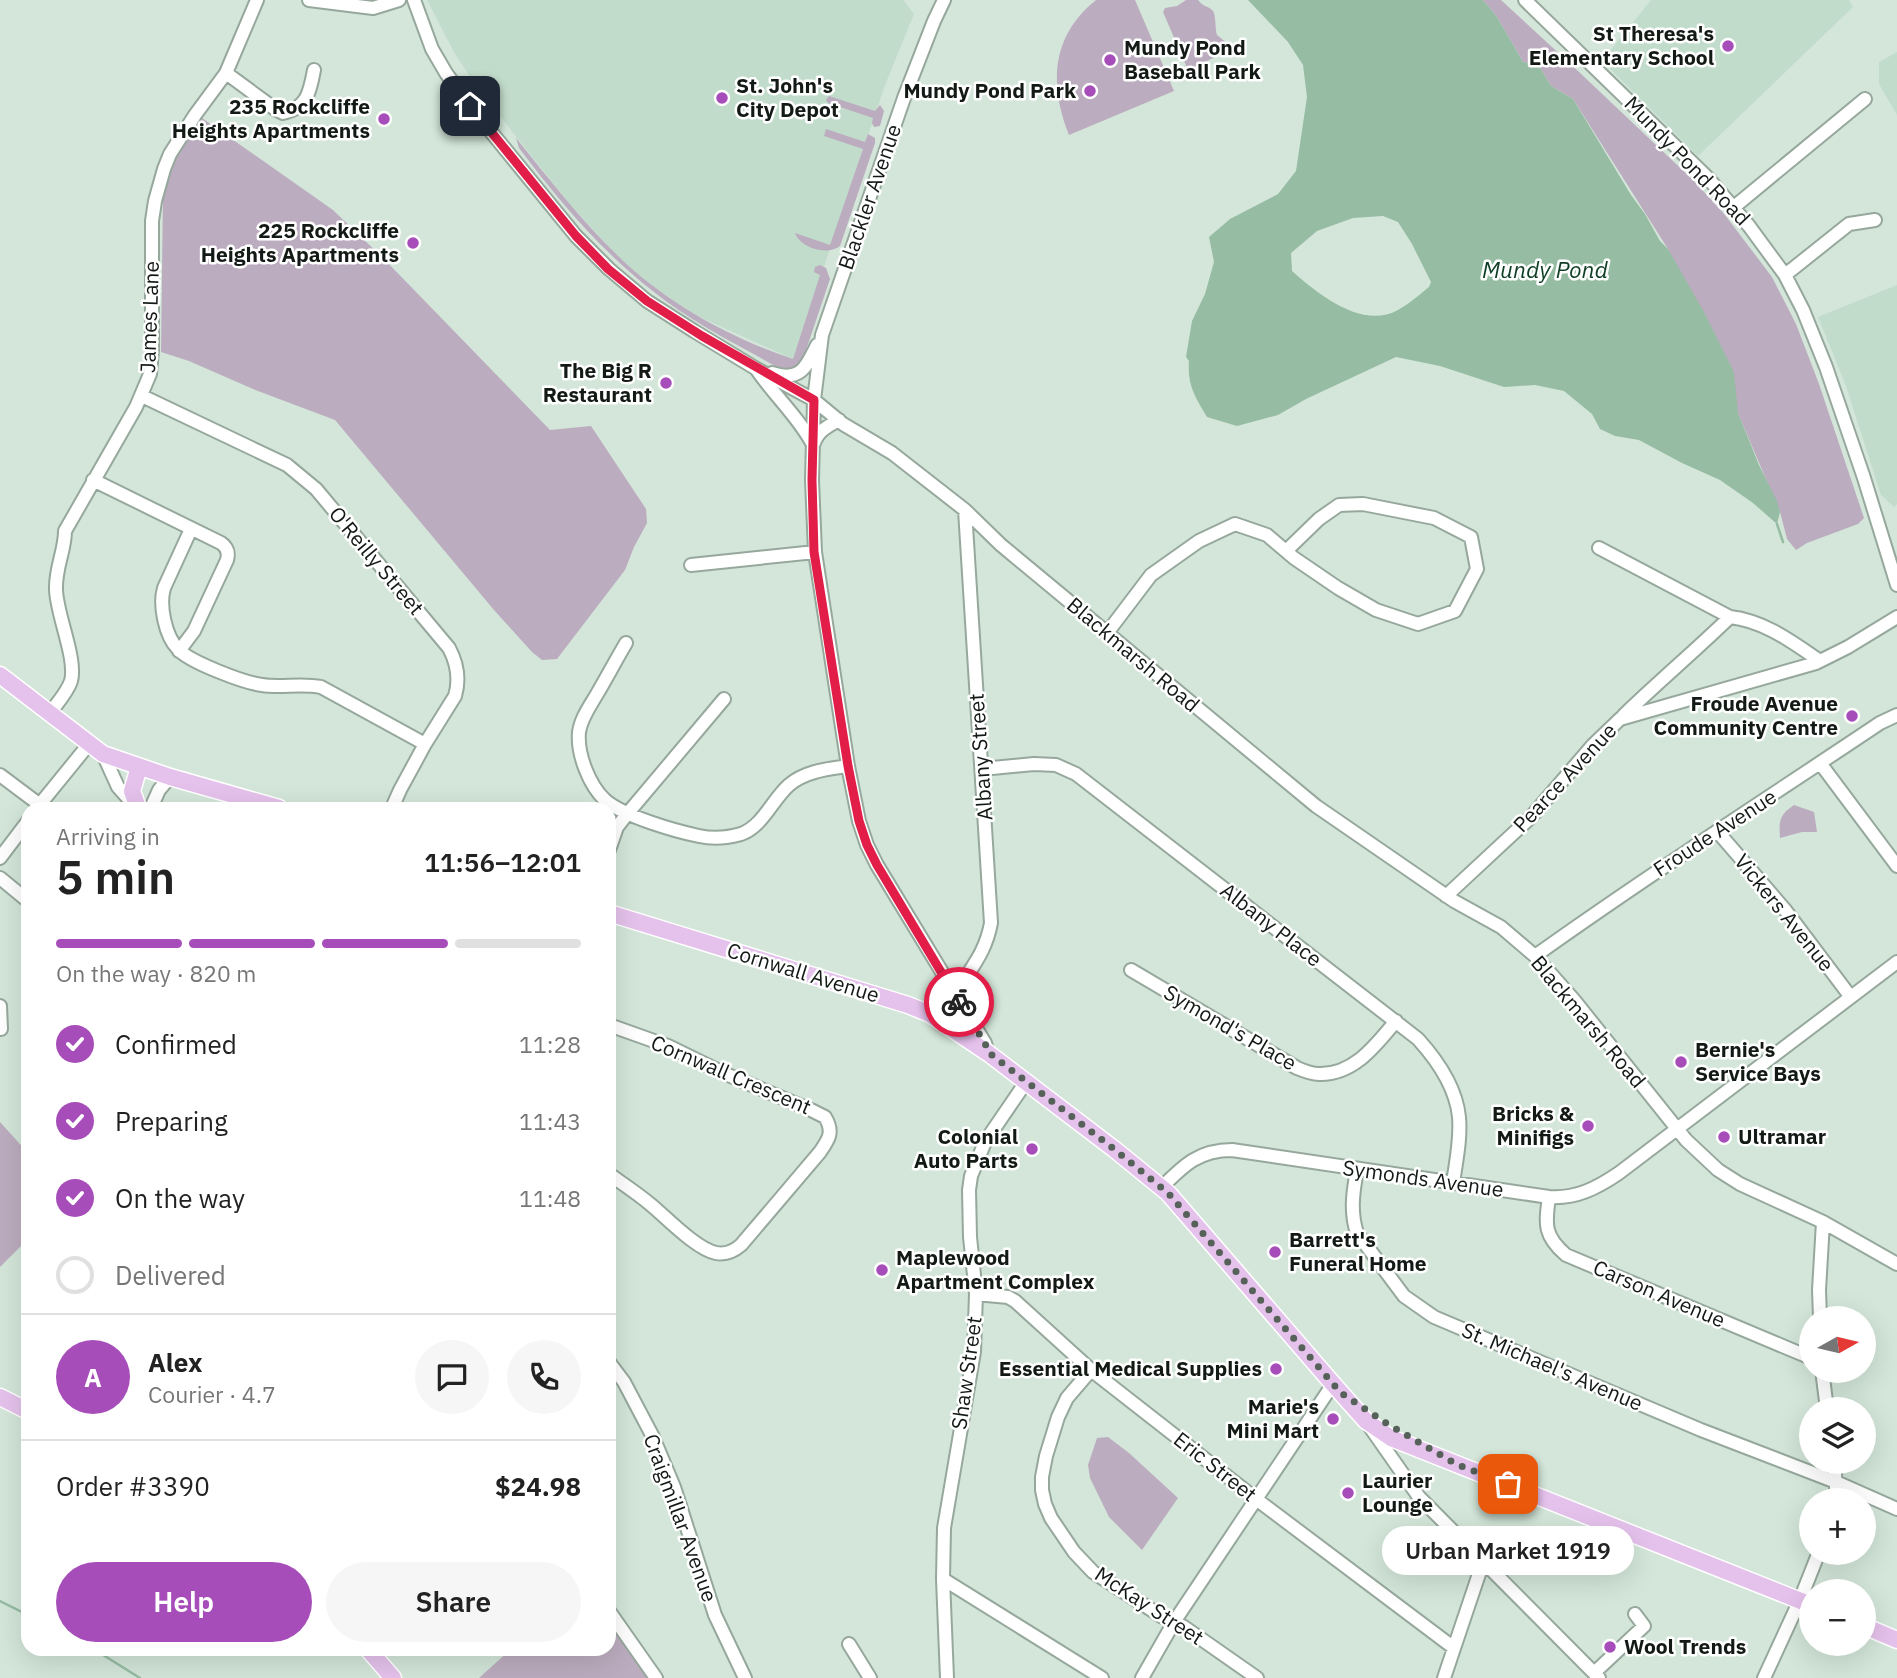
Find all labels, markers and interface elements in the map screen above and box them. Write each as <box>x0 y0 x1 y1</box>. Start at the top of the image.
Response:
place label: St Theresa's Elementary School <box>1529 19 1714 71</box>
place label: Mundy Pond Baseball Park <box>1124 33 1261 85</box>
marker: St Theresa's Elementary School <box>1720 38 1736 54</box>
marker: Mundy Pond Baseball Park <box>1102 52 1118 68</box>
place label: St. John's City Depot <box>736 71 839 123</box>
pin <box>440 76 500 136</box>
place label: Mundy Pond Park <box>903 76 1077 104</box>
marker: Mundy Pond Park <box>1082 83 1098 99</box>
icon: home <box>451 87 489 125</box>
street label: Mundy Pond Road <box>1619 89 1757 231</box>
marker: St. John's City Depot <box>714 90 730 106</box>
place label: 235 Rockcliffe Heights Apartments <box>172 92 370 144</box>
marker: 235 Rockcliffe Heights Apartments <box>376 111 392 127</box>
street label: Blackler Avenue <box>831 120 907 273</box>
place label: 225 Rockcliffe Heights Apartments <box>201 216 399 268</box>
marker: 225 Rockcliffe Heights Apartments <box>405 235 421 251</box>
water label: Mundy Pond <box>1482 254 1609 284</box>
street label: James Lane <box>133 260 165 373</box>
place label: The Big R Restaurant <box>543 356 652 408</box>
marker: The Big R Restaurant <box>658 375 674 391</box>
street label: O'Reilly Street <box>323 500 430 621</box>
street label: Blackmarsh Road <box>1061 591 1206 718</box>
place label: Froude Avenue Community Centre <box>1653 689 1838 741</box>
street label: Albany Street <box>962 693 998 822</box>
marker: Froude Avenue Community Centre <box>1844 708 1860 724</box>
street label: Pearce Avenue <box>1506 717 1622 838</box>
street label: Froude Avenue <box>1648 782 1781 882</box>
text: Arriving in <box>56 821 160 851</box>
text: 11:56–12:01 <box>424 845 581 879</box>
text: 5 min <box>56 847 175 907</box>
street label: Vickers Avenue <box>1729 848 1841 977</box>
street label: Albany Place <box>1215 876 1328 973</box>
street label: Cornwall Avenue <box>724 936 883 1009</box>
street label: Blackmarsh Road <box>1525 949 1652 1094</box>
text: On the way · 820 m <box>56 958 256 988</box>
courier <box>924 967 994 1037</box>
street label: Symond's Place <box>1159 978 1302 1076</box>
icon: bike <box>940 983 978 1021</box>
icon: check <box>56 1025 94 1063</box>
text: Confirmed <box>115 1027 237 1061</box>
street label: Cornwall Crescent <box>647 1028 816 1120</box>
text: 11:28 <box>519 1029 581 1059</box>
place label: Bernie's Service Bays <box>1695 1035 1821 1087</box>
marker: Bernie's Service Bays <box>1673 1054 1689 1070</box>
place label: Bricks & Minifigs <box>1492 1099 1575 1151</box>
icon: check <box>56 1102 94 1140</box>
text: Preparing <box>115 1104 228 1138</box>
text: 11:43 <box>519 1106 581 1136</box>
marker: Bricks & Minifigs <box>1580 1118 1596 1134</box>
place label: Colonial Auto Parts <box>914 1122 1018 1174</box>
place label: Ultramar <box>1738 1122 1827 1150</box>
marker: Ultramar <box>1716 1129 1732 1145</box>
marker: Colonial Auto Parts <box>1024 1141 1040 1157</box>
street label: Symonds Avenue <box>1341 1153 1505 1203</box>
icon: check <box>56 1179 94 1217</box>
text: On the way <box>115 1181 245 1215</box>
text: 11:48 <box>519 1183 581 1213</box>
place label: Barrett's Funeral Home <box>1289 1225 1427 1277</box>
place label: Maplewood Apartment Complex <box>896 1243 1095 1295</box>
marker: Barrett's Funeral Home <box>1267 1244 1283 1260</box>
street label: Carson Avenue <box>1589 1253 1730 1334</box>
text: Delivered <box>115 1258 226 1292</box>
marker: Maplewood Apartment Complex <box>874 1262 890 1278</box>
north arrow <box>1799 1306 1876 1382</box>
map controls <box>1799 1306 1876 1656</box>
street label: Shaw Street <box>944 1314 988 1431</box>
street label: St. Michael's Avenue <box>1458 1315 1647 1417</box>
button: chat <box>415 1340 489 1414</box>
button: phone <box>507 1340 581 1414</box>
text: Alex <box>148 1345 202 1379</box>
place label: Essential Medical Supplies <box>999 1354 1262 1382</box>
text: A <box>84 1360 102 1394</box>
marker: Essential Medical Supplies <box>1268 1361 1284 1377</box>
text: Courier · 4.7 <box>148 1379 276 1409</box>
place label: Marie's Mini Mart <box>1227 1392 1319 1444</box>
button: layers <box>1799 1397 1876 1474</box>
marker: Marie's Mini Mart <box>1325 1411 1341 1427</box>
street label: Eric Street <box>1168 1425 1263 1508</box>
street label: Craigmillar Avenue <box>637 1430 724 1606</box>
pin <box>1478 1454 1538 1514</box>
icon: bag <box>1489 1465 1527 1503</box>
place label: Laurier Lounge <box>1362 1466 1433 1518</box>
text: Order #3390 <box>56 1469 210 1503</box>
text: $24.98 <box>495 1469 581 1503</box>
marker: Laurier Lounge <box>1340 1485 1356 1501</box>
button: + <box>1799 1488 1876 1565</box>
callout: Urban Market 1919 <box>1382 1526 1634 1575</box>
text: Urban Market 1919 <box>1405 1535 1611 1565</box>
street label: McKay Street <box>1090 1559 1209 1651</box>
button: Help <box>56 1562 312 1642</box>
button: Share <box>326 1562 581 1642</box>
button: − <box>1799 1579 1876 1656</box>
place label: Wool Trends <box>1624 1632 1746 1660</box>
marker: Wool Trends <box>1602 1639 1618 1655</box>

